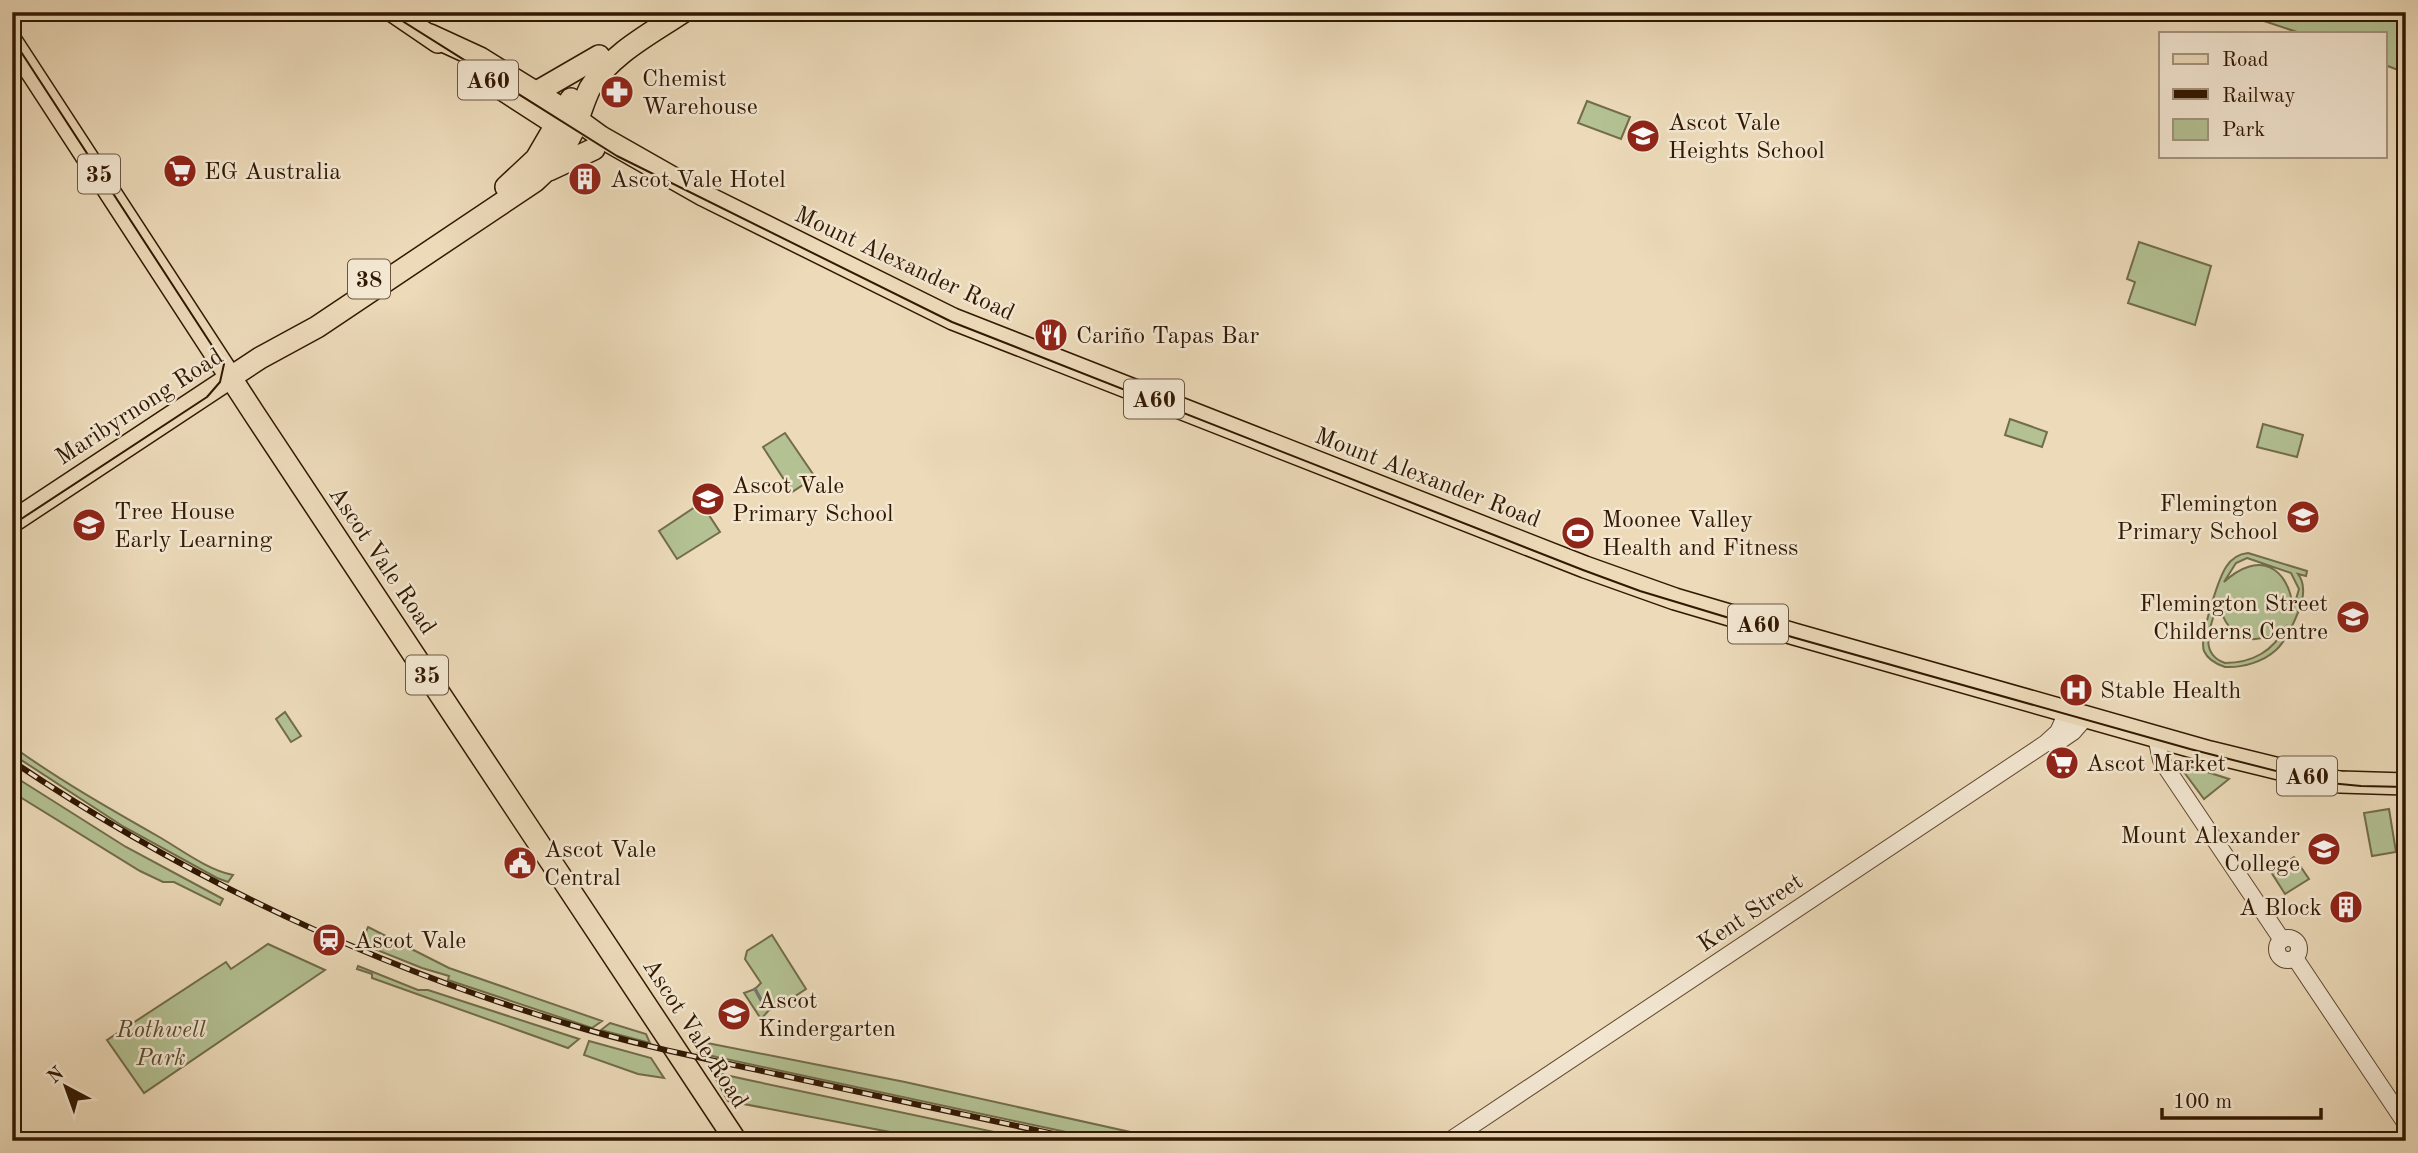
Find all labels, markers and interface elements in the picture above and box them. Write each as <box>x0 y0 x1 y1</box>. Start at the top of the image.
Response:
legend <box>2159 32 2386 158</box>
text: Road <box>2222 50 2269 71</box>
road number: A60 <box>458 60 518 100</box>
place label: Chemist Warehouse <box>642 68 758 120</box>
pharmacy icon: Chemist Warehouse <box>598 73 636 111</box>
text: Railway <box>2222 86 2296 107</box>
place label: Ascot Vale Heights School <box>1668 112 1825 164</box>
school or university icon: Ascot Vale Heights School <box>1624 117 1662 155</box>
text: Park <box>2222 120 2265 141</box>
supermarket icon: EG Australia <box>161 152 199 190</box>
road number: 35 <box>78 154 120 194</box>
building icon: Ascot Vale Hotel <box>566 160 604 198</box>
place label: EG Australia <box>204 161 341 185</box>
place label: Ascot Vale Hotel <box>610 169 786 193</box>
street label: Mount Alexander Road <box>790 203 1018 326</box>
road number: 38 <box>348 260 390 298</box>
restaurant icon: Cariño Tapas Bar <box>1032 316 1070 354</box>
place label: Cariño Tapas Bar <box>1076 325 1259 349</box>
street label: Maribyrnong Road <box>52 345 228 471</box>
road number: A60 <box>1124 380 1184 418</box>
street label: Mount Alexander Road <box>1311 425 1543 533</box>
place label: Ascot Vale Primary School <box>732 475 894 527</box>
school or university icon: Ascot Vale Primary School <box>689 480 727 518</box>
street label: Ascot Vale Road <box>323 483 439 639</box>
place label: Flemington Primary School <box>2116 493 2278 545</box>
school or university icon: Flemington Primary School <box>2284 498 2322 536</box>
place label: Tree House Early Learning <box>114 501 272 553</box>
school or university icon: Tree House Early Learning <box>70 506 108 544</box>
place label: Moonee Valley Health and Fitness <box>1602 509 1798 561</box>
sports icon: Moonee Valley Health and Fitness <box>1559 514 1597 552</box>
place label: Flemington Street Childerns Centre <box>2139 593 2328 645</box>
school or university icon: Flemington Street Childerns Centre <box>2334 598 2372 636</box>
road number: A60 <box>1728 604 1788 644</box>
road number: 35 <box>406 656 448 694</box>
hospital icon: Stable Health <box>2057 671 2095 709</box>
place label: Stable Health <box>2100 680 2241 704</box>
supermarket icon: Ascot Market <box>2043 744 2081 782</box>
place label: Ascot Market <box>2086 753 2226 777</box>
road number: A60 <box>2277 756 2337 796</box>
place label: Mount Alexander College <box>2121 825 2300 877</box>
school or university icon: Mount Alexander College <box>2305 830 2343 868</box>
place label: Ascot Vale Central <box>544 839 656 891</box>
public building icon: Ascot Vale Central <box>501 844 539 882</box>
street label: Kent Street <box>1694 870 1808 957</box>
building icon: A Block <box>2327 888 2365 926</box>
place label: A Block <box>2239 897 2322 921</box>
station icon: Ascot Vale <box>310 921 348 959</box>
place label: Ascot Vale <box>354 930 466 954</box>
street label: Ascot Vale Road <box>637 955 751 1113</box>
place label: Ascot Kindergarten <box>758 990 896 1042</box>
school or university icon: Ascot Kindergarten <box>715 995 753 1033</box>
park label: Rothwell Park <box>115 1019 206 1071</box>
north arrow <box>32 1052 102 1122</box>
text: N <box>45 1064 69 1088</box>
scale bar <box>2162 1076 2322 1120</box>
text: 100 m <box>2173 1092 2232 1113</box>

